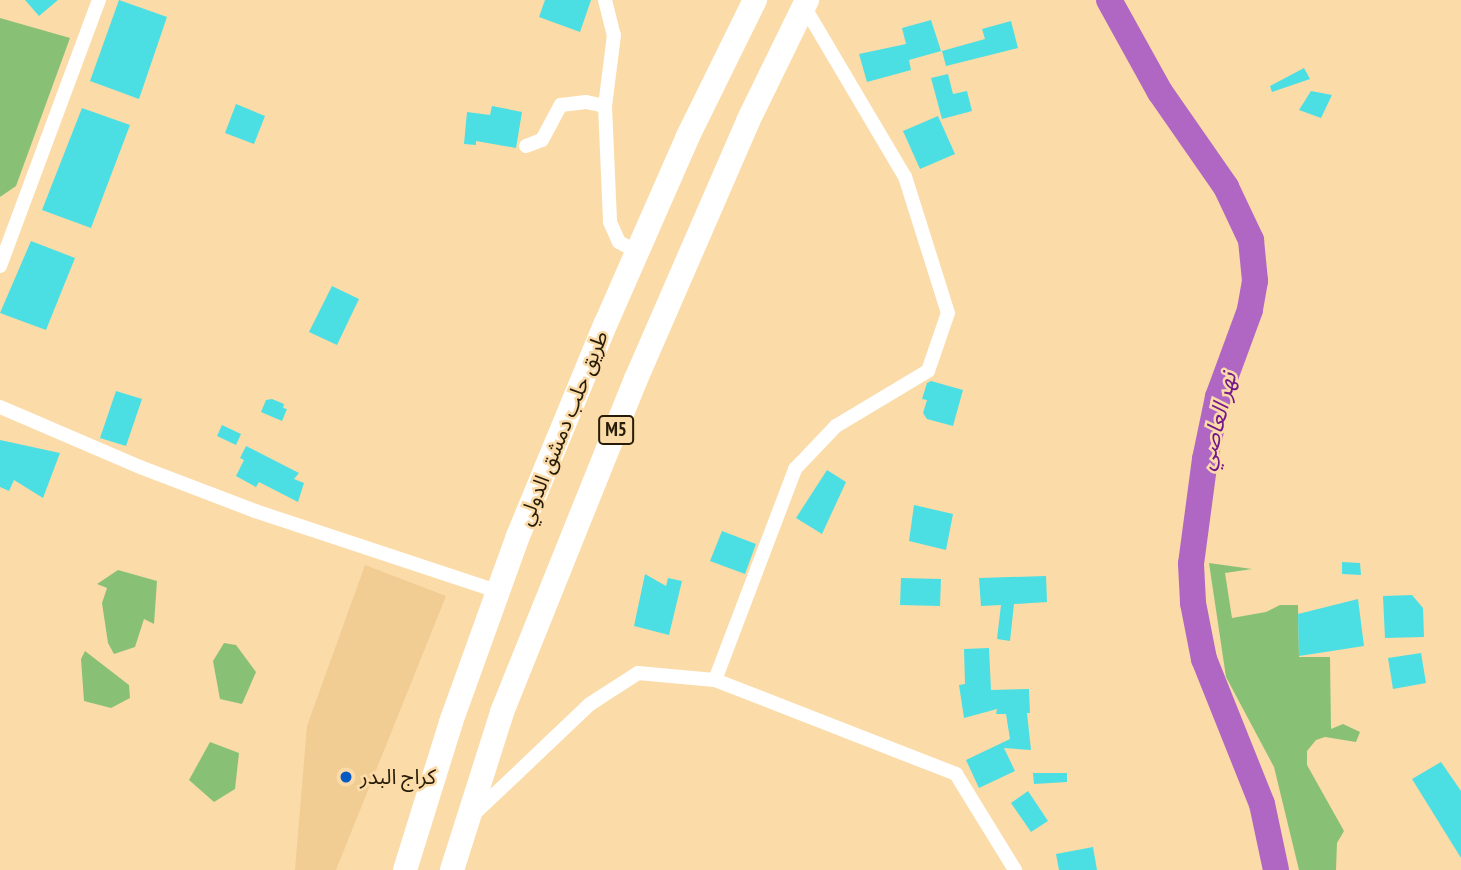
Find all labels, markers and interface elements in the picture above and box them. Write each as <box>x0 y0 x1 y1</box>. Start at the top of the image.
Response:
street label: طريق حلب دمشق الدولي <box>512 327 614 529</box>
water label: نهر العاصي <box>1192 369 1242 473</box>
road number: M5 <box>597 414 635 446</box>
place label: كراج البدر <box>360 764 436 790</box>
marker: كراج البدر <box>338 769 354 785</box>

